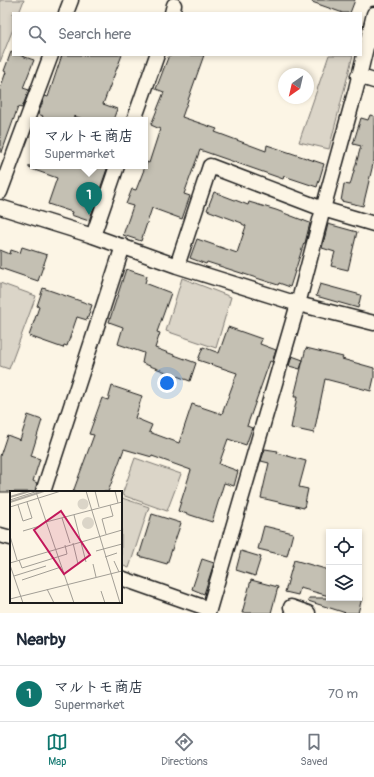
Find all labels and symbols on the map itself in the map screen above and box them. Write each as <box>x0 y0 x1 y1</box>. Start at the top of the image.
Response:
north arrow <box>278 68 314 104</box>
pin: 1 <box>76 182 102 215</box>
your location <box>157 373 177 393</box>
inset map <box>10 491 122 603</box>

